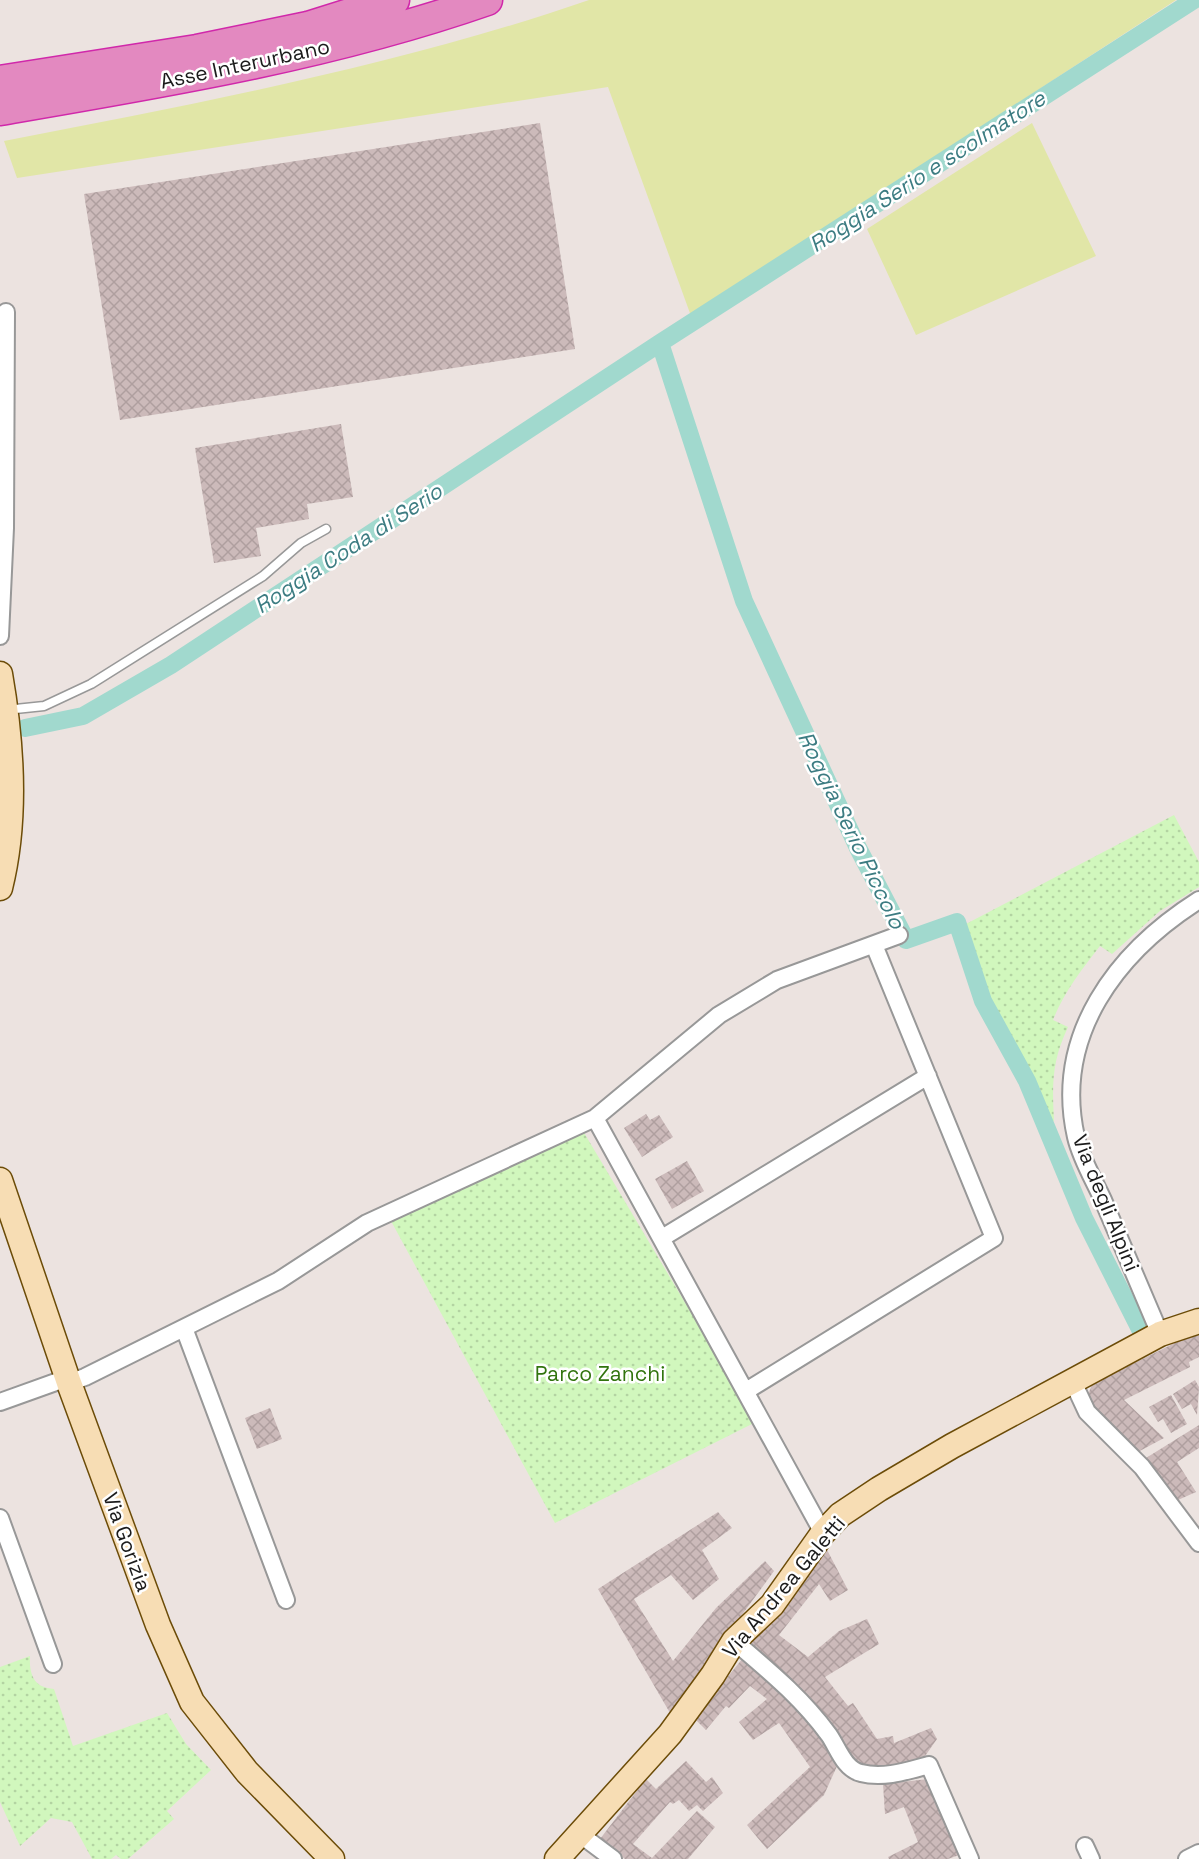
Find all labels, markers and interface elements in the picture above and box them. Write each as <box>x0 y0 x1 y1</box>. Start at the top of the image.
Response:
street label: Asse Interurbano <box>158 32 332 95</box>
water label: Roggia Serio e scolmatore <box>803 83 1051 258</box>
water label: Roggia Coda di Serio <box>249 476 448 619</box>
water label: Roggia Serio Piccolo <box>792 727 913 935</box>
street label: Via degli Alpini <box>1067 1130 1146 1275</box>
park label: Parco Zanchi <box>535 1360 665 1387</box>
street label: Via Gorizia <box>97 1488 158 1595</box>
street label: Via Andrea Galetti <box>716 1510 851 1663</box>

